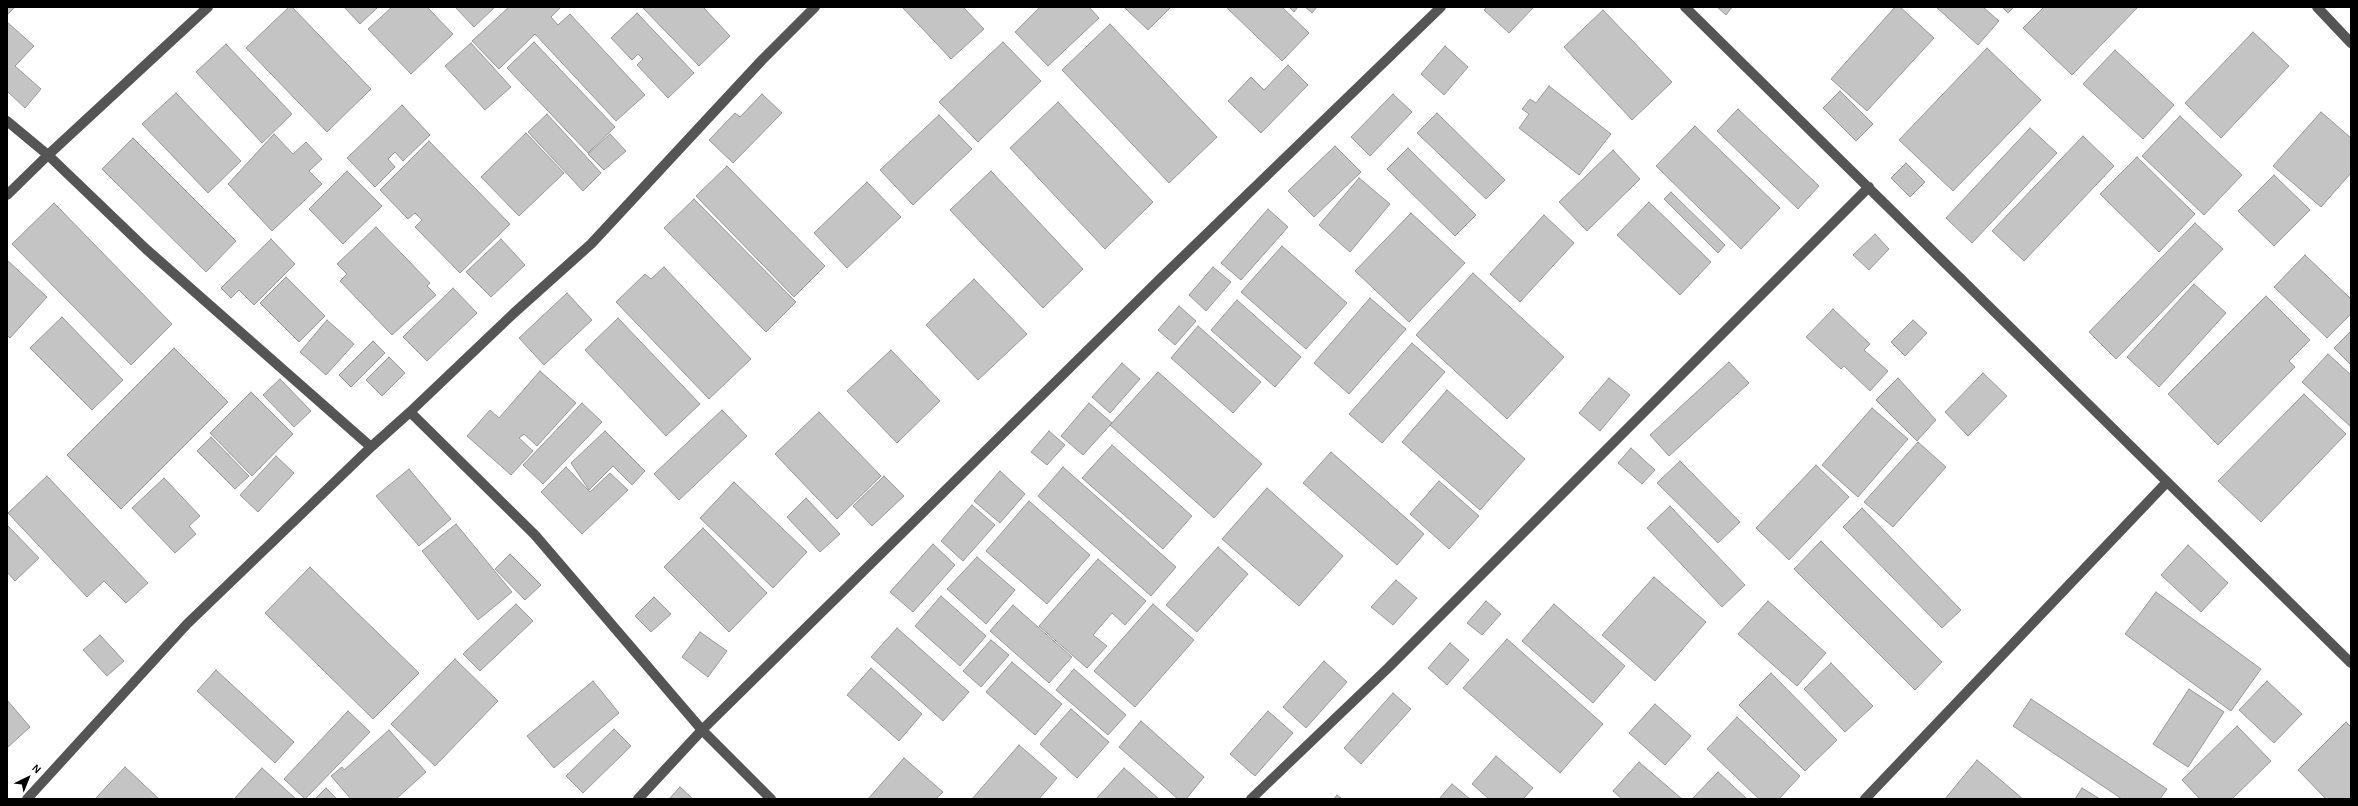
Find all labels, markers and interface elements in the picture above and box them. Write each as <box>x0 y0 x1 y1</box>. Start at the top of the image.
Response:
north arrow <box>8 758 48 798</box>
text: N <box>29 761 44 776</box>

